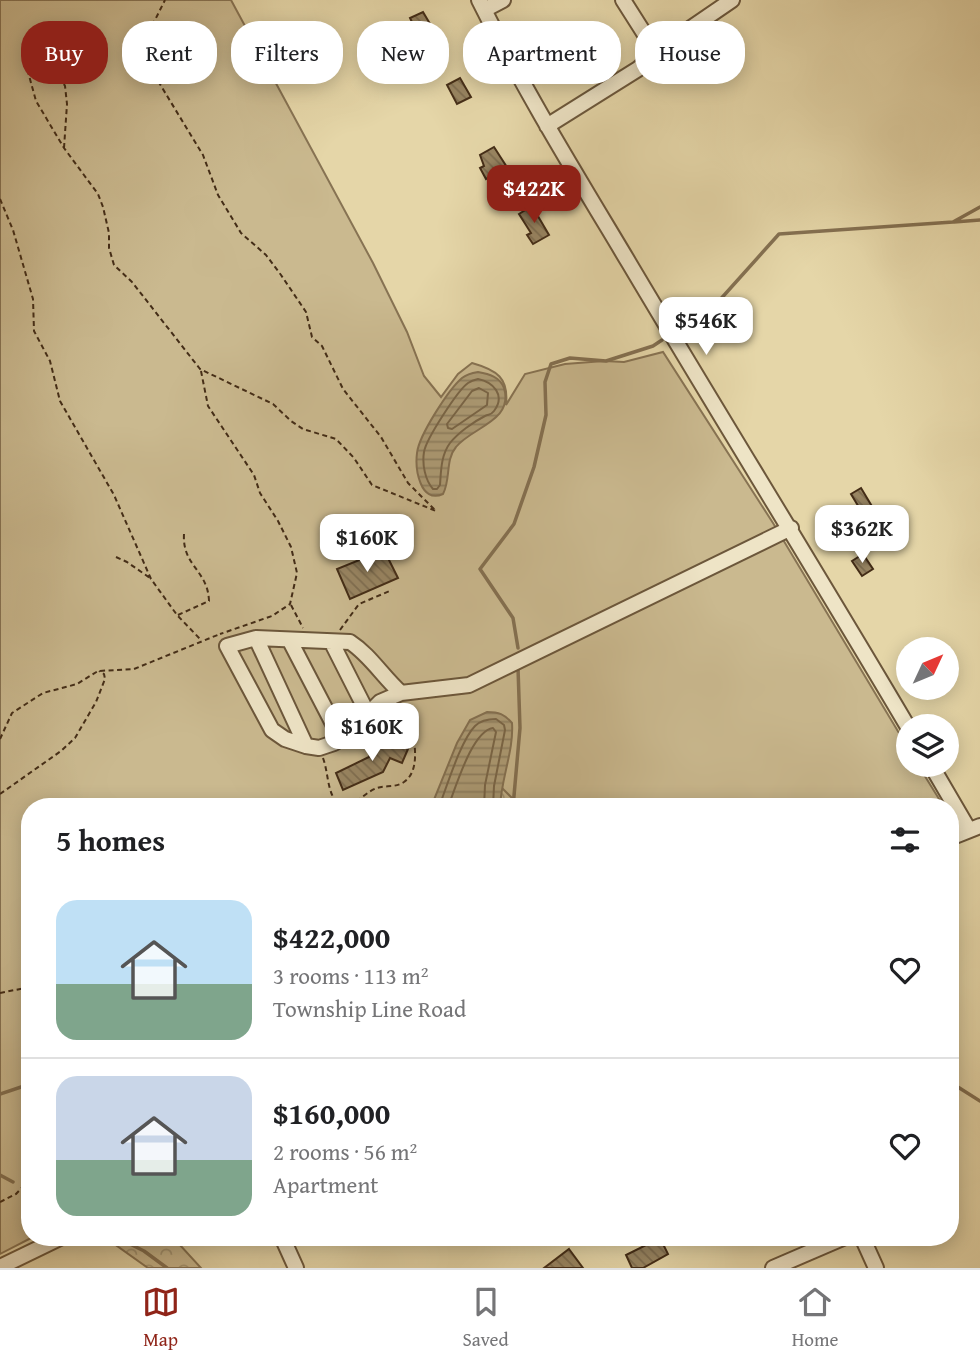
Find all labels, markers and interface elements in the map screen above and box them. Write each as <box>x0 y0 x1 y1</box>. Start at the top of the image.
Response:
chip: Buy <box>21 21 108 84</box>
chip: Rent <box>122 21 217 84</box>
chip: Filters <box>231 21 343 84</box>
chip: New <box>357 21 449 84</box>
chip: Apartment <box>463 21 621 84</box>
chip: House <box>635 21 745 84</box>
pin: $422K <box>485 166 583 225</box>
text: $422K <box>503 171 565 204</box>
pin: $546K <box>657 298 755 357</box>
text: $546K <box>675 303 737 336</box>
pin: $362K <box>813 505 911 565</box>
text: $362K <box>831 511 893 544</box>
pin: $160K <box>318 514 416 574</box>
text: $160K <box>336 520 398 553</box>
north arrow <box>896 637 959 700</box>
map controls <box>896 637 959 777</box>
pin: $160K <box>323 704 421 763</box>
text: $160K <box>341 709 403 742</box>
button: layers <box>896 714 959 777</box>
text: 5 homes <box>56 818 165 862</box>
icon: filters <box>886 821 924 859</box>
text: $422,000 <box>273 915 390 959</box>
icon: home <box>112 928 196 1012</box>
icon: heart <box>886 951 924 989</box>
text: 3 rooms · 113 m² <box>273 959 428 992</box>
text: Township Line Road <box>273 992 466 1025</box>
text: $160,000 <box>273 1091 390 1135</box>
icon: home <box>112 1104 196 1188</box>
icon: heart <box>886 1127 924 1165</box>
text: 2 rooms · 56 m² <box>273 1135 417 1168</box>
text: Apartment <box>273 1168 378 1201</box>
tab: Map <box>142 1283 180 1353</box>
tab: Saved <box>463 1283 509 1353</box>
tab: Home <box>792 1283 838 1353</box>

